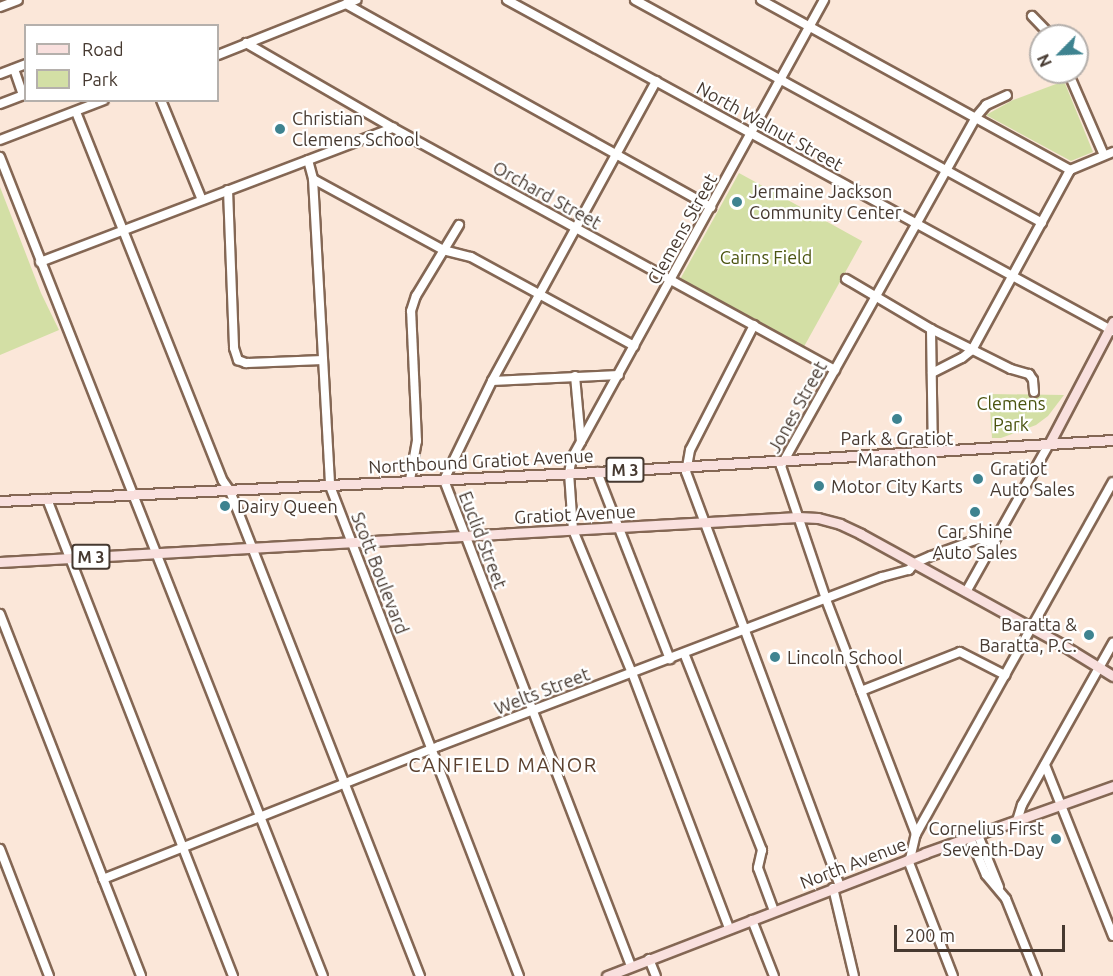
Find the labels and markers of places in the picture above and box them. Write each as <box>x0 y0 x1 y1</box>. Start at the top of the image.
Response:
place label: Christian Clemens School <box>292 108 419 150</box>
marker: Christian Clemens School <box>273 122 287 136</box>
place label: Jermaine Jackson Community Center <box>749 181 901 224</box>
marker: Jermaine Jackson Community Center <box>730 195 744 209</box>
marker: Park & Gratiot Marathon <box>890 412 904 426</box>
place label: Park & Gratiot Marathon <box>841 428 953 470</box>
place label: Gratiot Auto Sales <box>990 458 1075 500</box>
marker: Gratiot Auto Sales <box>971 472 985 486</box>
place label: Motor City Karts <box>831 475 963 497</box>
marker: Motor City Karts <box>812 479 826 493</box>
place label: Dairy Queen <box>237 495 338 517</box>
marker: Dairy Queen <box>218 499 232 513</box>
marker: Car Shine Auto Sales <box>968 505 982 519</box>
place label: Car Shine Auto Sales <box>933 521 1017 564</box>
place label: Baratta & Baratta, P.C. <box>979 614 1077 656</box>
marker: Baratta & Baratta, P.C. <box>1082 628 1096 642</box>
place label: Lincoln School <box>787 646 903 668</box>
marker: Lincoln School <box>768 650 782 664</box>
place label: Cornelius First Seventh-Day <box>929 818 1044 860</box>
marker: Cornelius First Seventh-Day <box>1049 832 1063 846</box>

